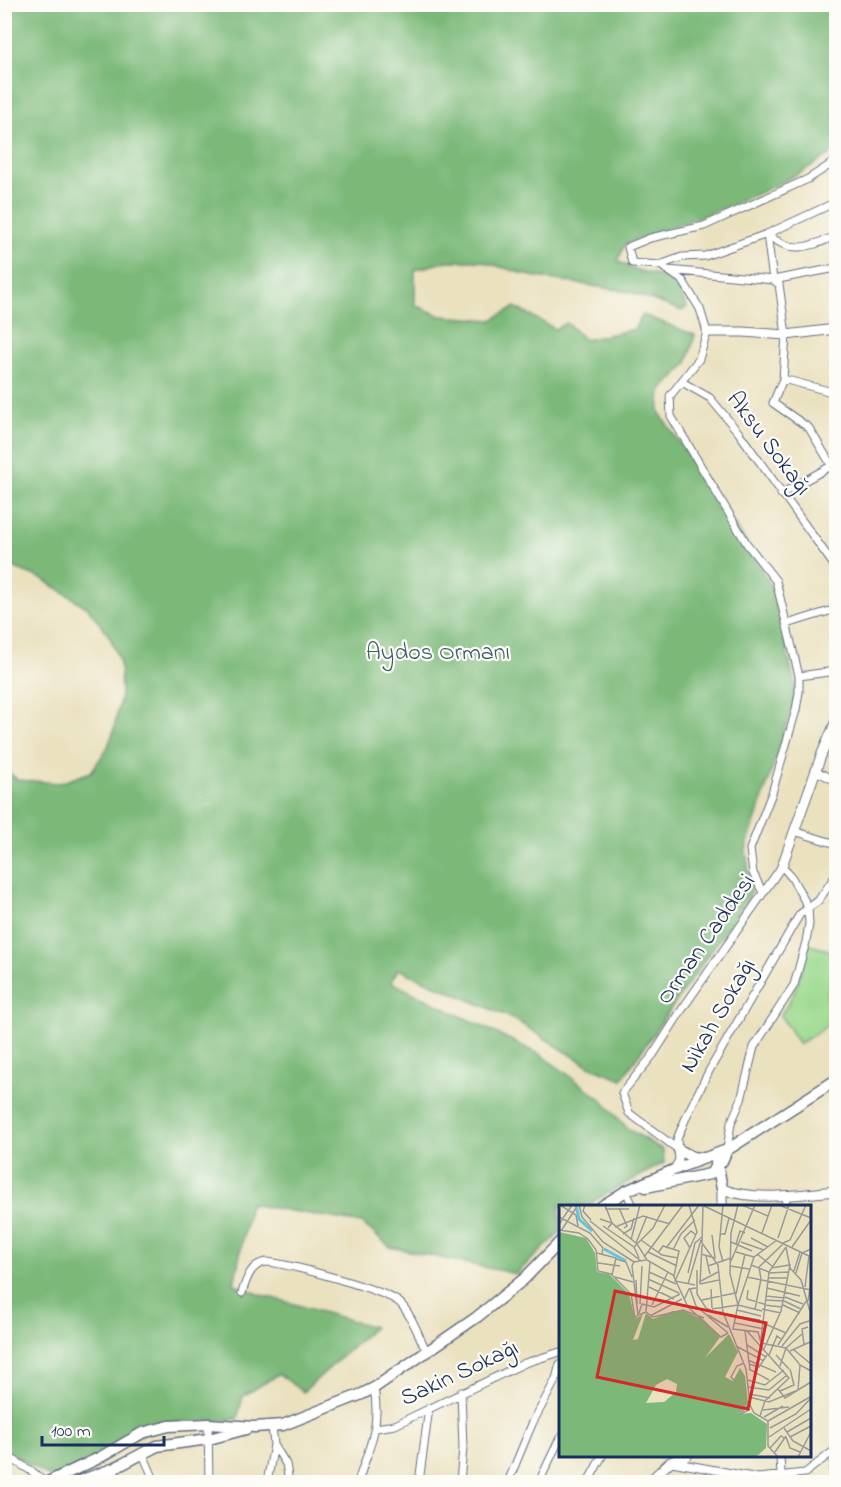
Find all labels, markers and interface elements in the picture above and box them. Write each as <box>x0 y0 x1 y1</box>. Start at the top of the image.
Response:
street label: Aksu Sokağı <box>717 384 819 504</box>
park label: Aydos Ormanı <box>366 636 510 672</box>
street label: Orman Caddesi <box>649 867 765 1013</box>
street label: Nikah Sokağı <box>672 952 766 1080</box>
inset map <box>559 1205 811 1457</box>
street label: Sakin Sokağı <box>395 1331 525 1417</box>
scale bar <box>42 1409 164 1447</box>
text: 100 m <box>51 1419 91 1445</box>

